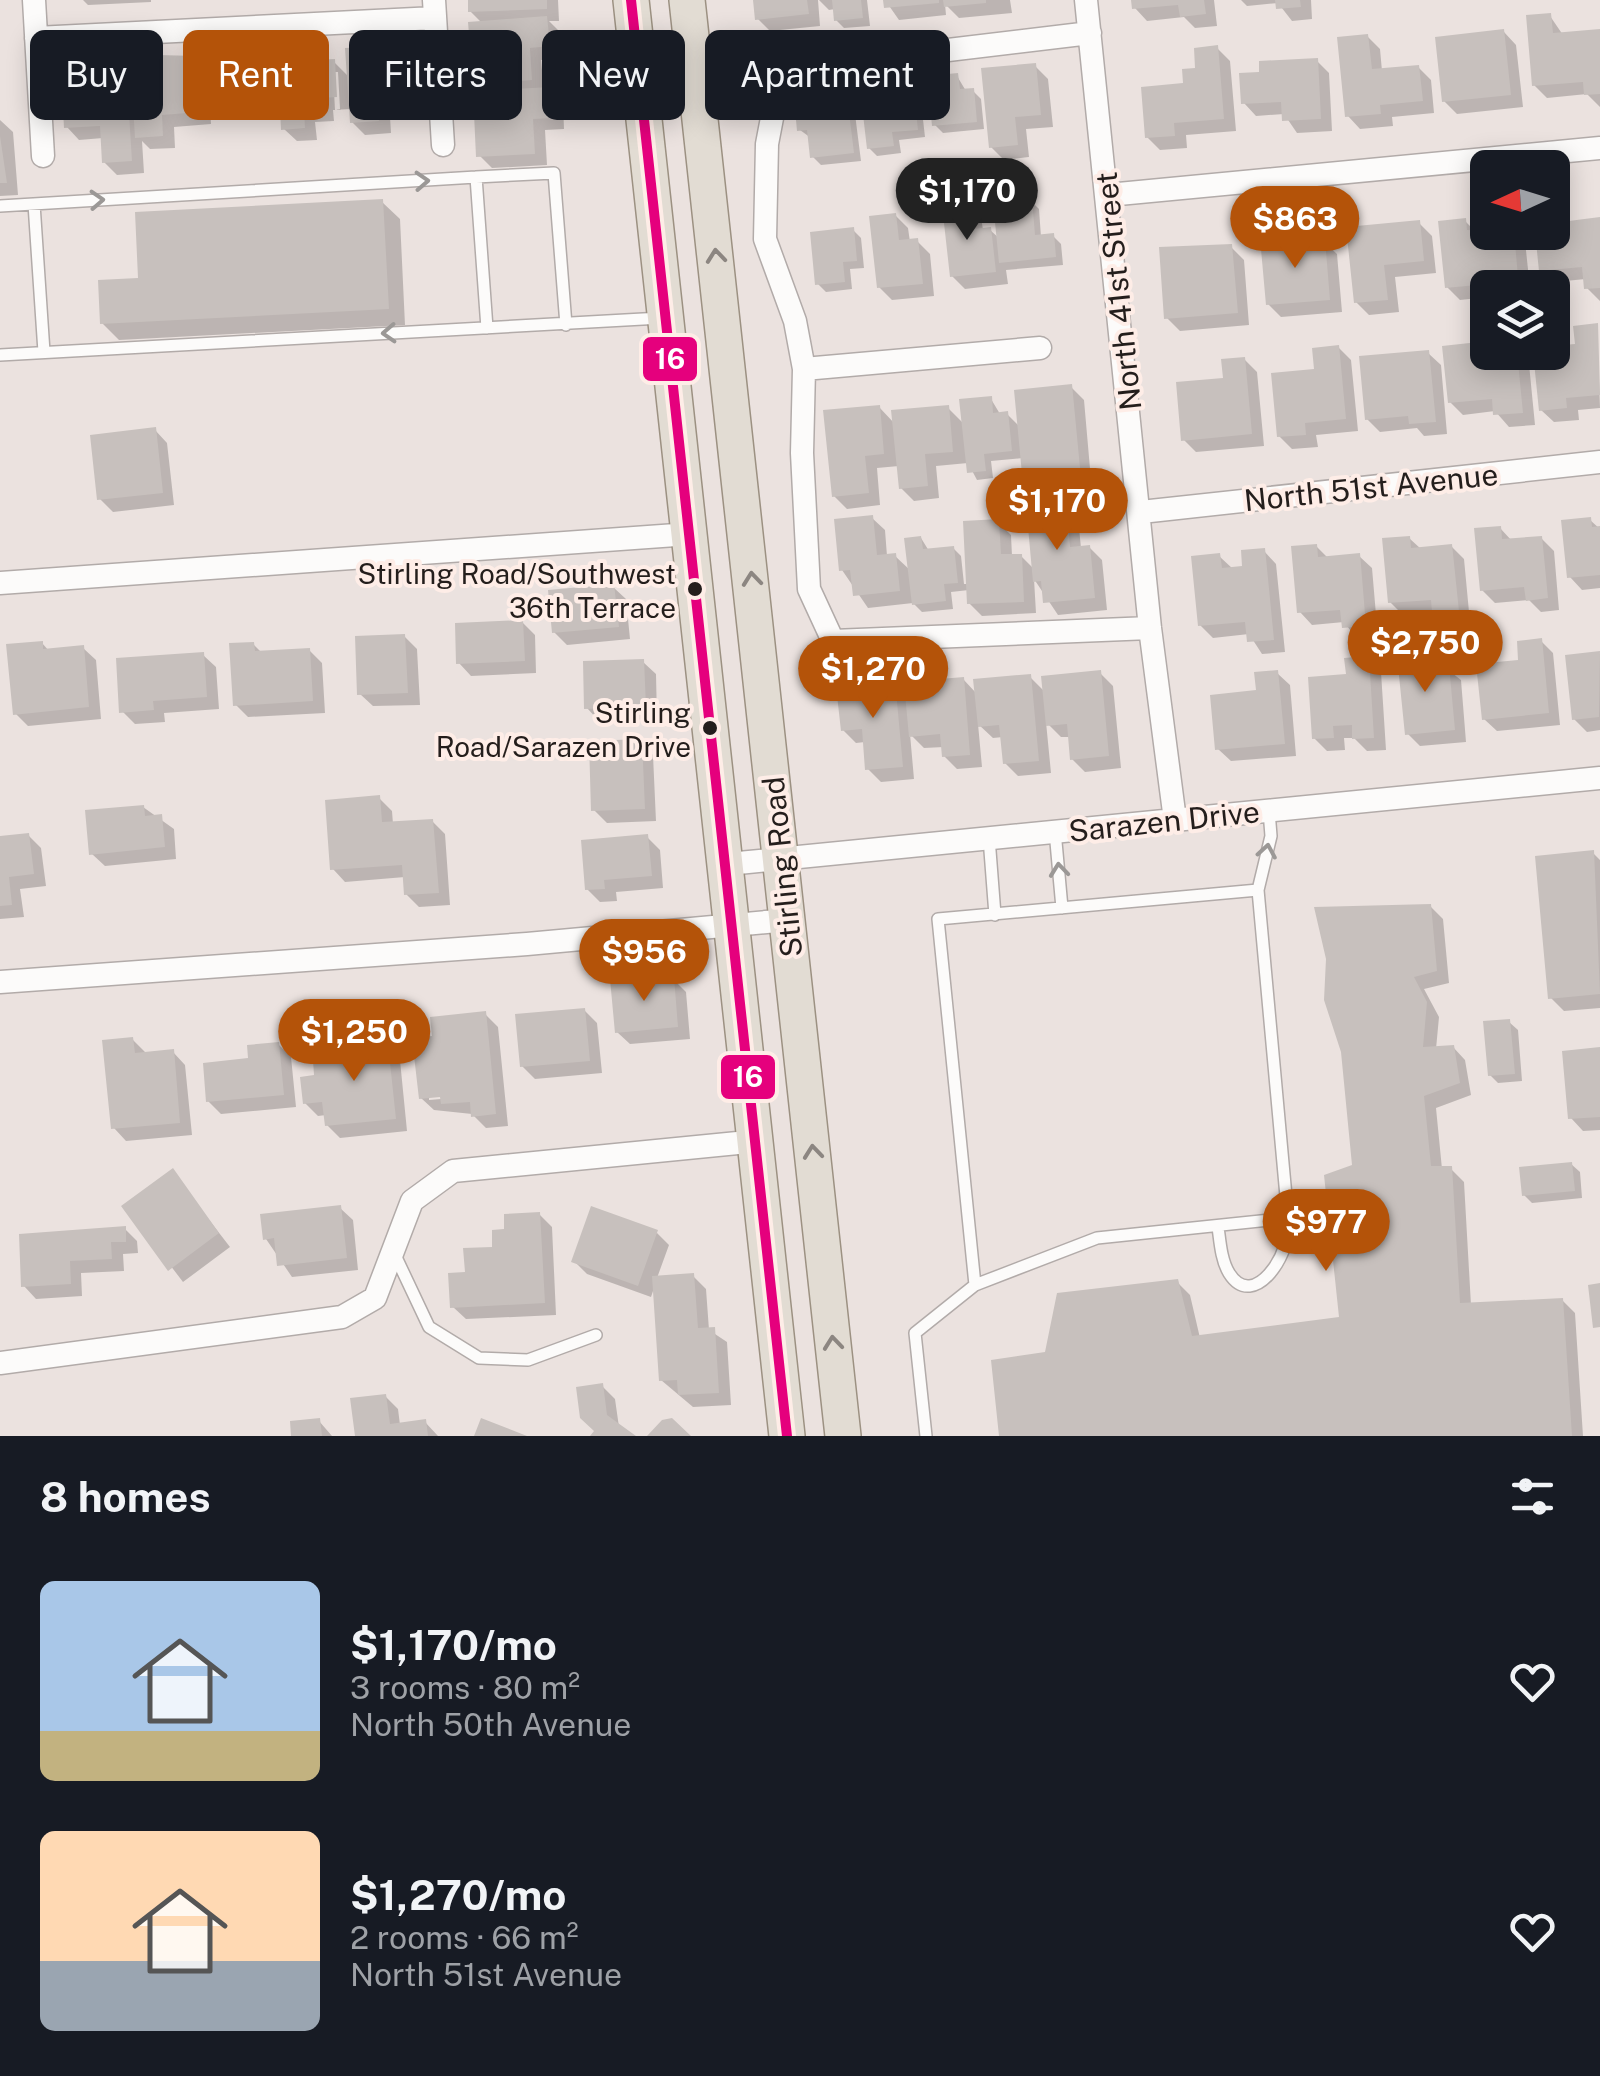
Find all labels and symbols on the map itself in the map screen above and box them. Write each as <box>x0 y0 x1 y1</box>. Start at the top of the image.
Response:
north arrow <box>1470 150 1570 250</box>
pin: $1,170 <box>886 158 1048 243</box>
street label: North 41st Street <box>1088 170 1148 412</box>
one-way arrow <box>414 171 430 192</box>
pin: $863 <box>1236 186 1354 271</box>
one-way arrow <box>90 190 106 211</box>
one-way arrow <box>706 248 727 264</box>
one-way arrow <box>381 322 397 343</box>
line badge: 16 <box>641 335 699 383</box>
text: 16 <box>655 342 685 375</box>
street label: North 51st Avenue <box>1242 456 1500 518</box>
pin: $1,170 <box>976 468 1138 553</box>
place label: Stirling Road/Southwest 36th Terrace <box>357 557 676 624</box>
one-way arrow <box>742 571 763 587</box>
marker: Stirling Road/Southwest 36th Terrace <box>685 579 705 599</box>
pin: $2,750 <box>1344 610 1506 695</box>
pin: $1,270 <box>792 636 954 721</box>
place label: Stirling Road/Sarazen Drive <box>436 696 691 763</box>
marker: Stirling Road/Sarazen Drive <box>700 718 720 738</box>
street label: Stirling Road <box>755 775 809 959</box>
street label: Sarazen Drive <box>1067 793 1261 849</box>
one-way arrow <box>1256 843 1277 859</box>
one-way arrow <box>1048 862 1070 878</box>
pin: $956 <box>585 919 703 1004</box>
pin: $1,250 <box>273 999 435 1084</box>
line badge: 16 <box>719 1053 777 1101</box>
text: 16 <box>733 1060 763 1093</box>
one-way arrow <box>802 1144 824 1160</box>
pin: $977 <box>1267 1189 1385 1274</box>
one-way arrow <box>823 1334 844 1350</box>

